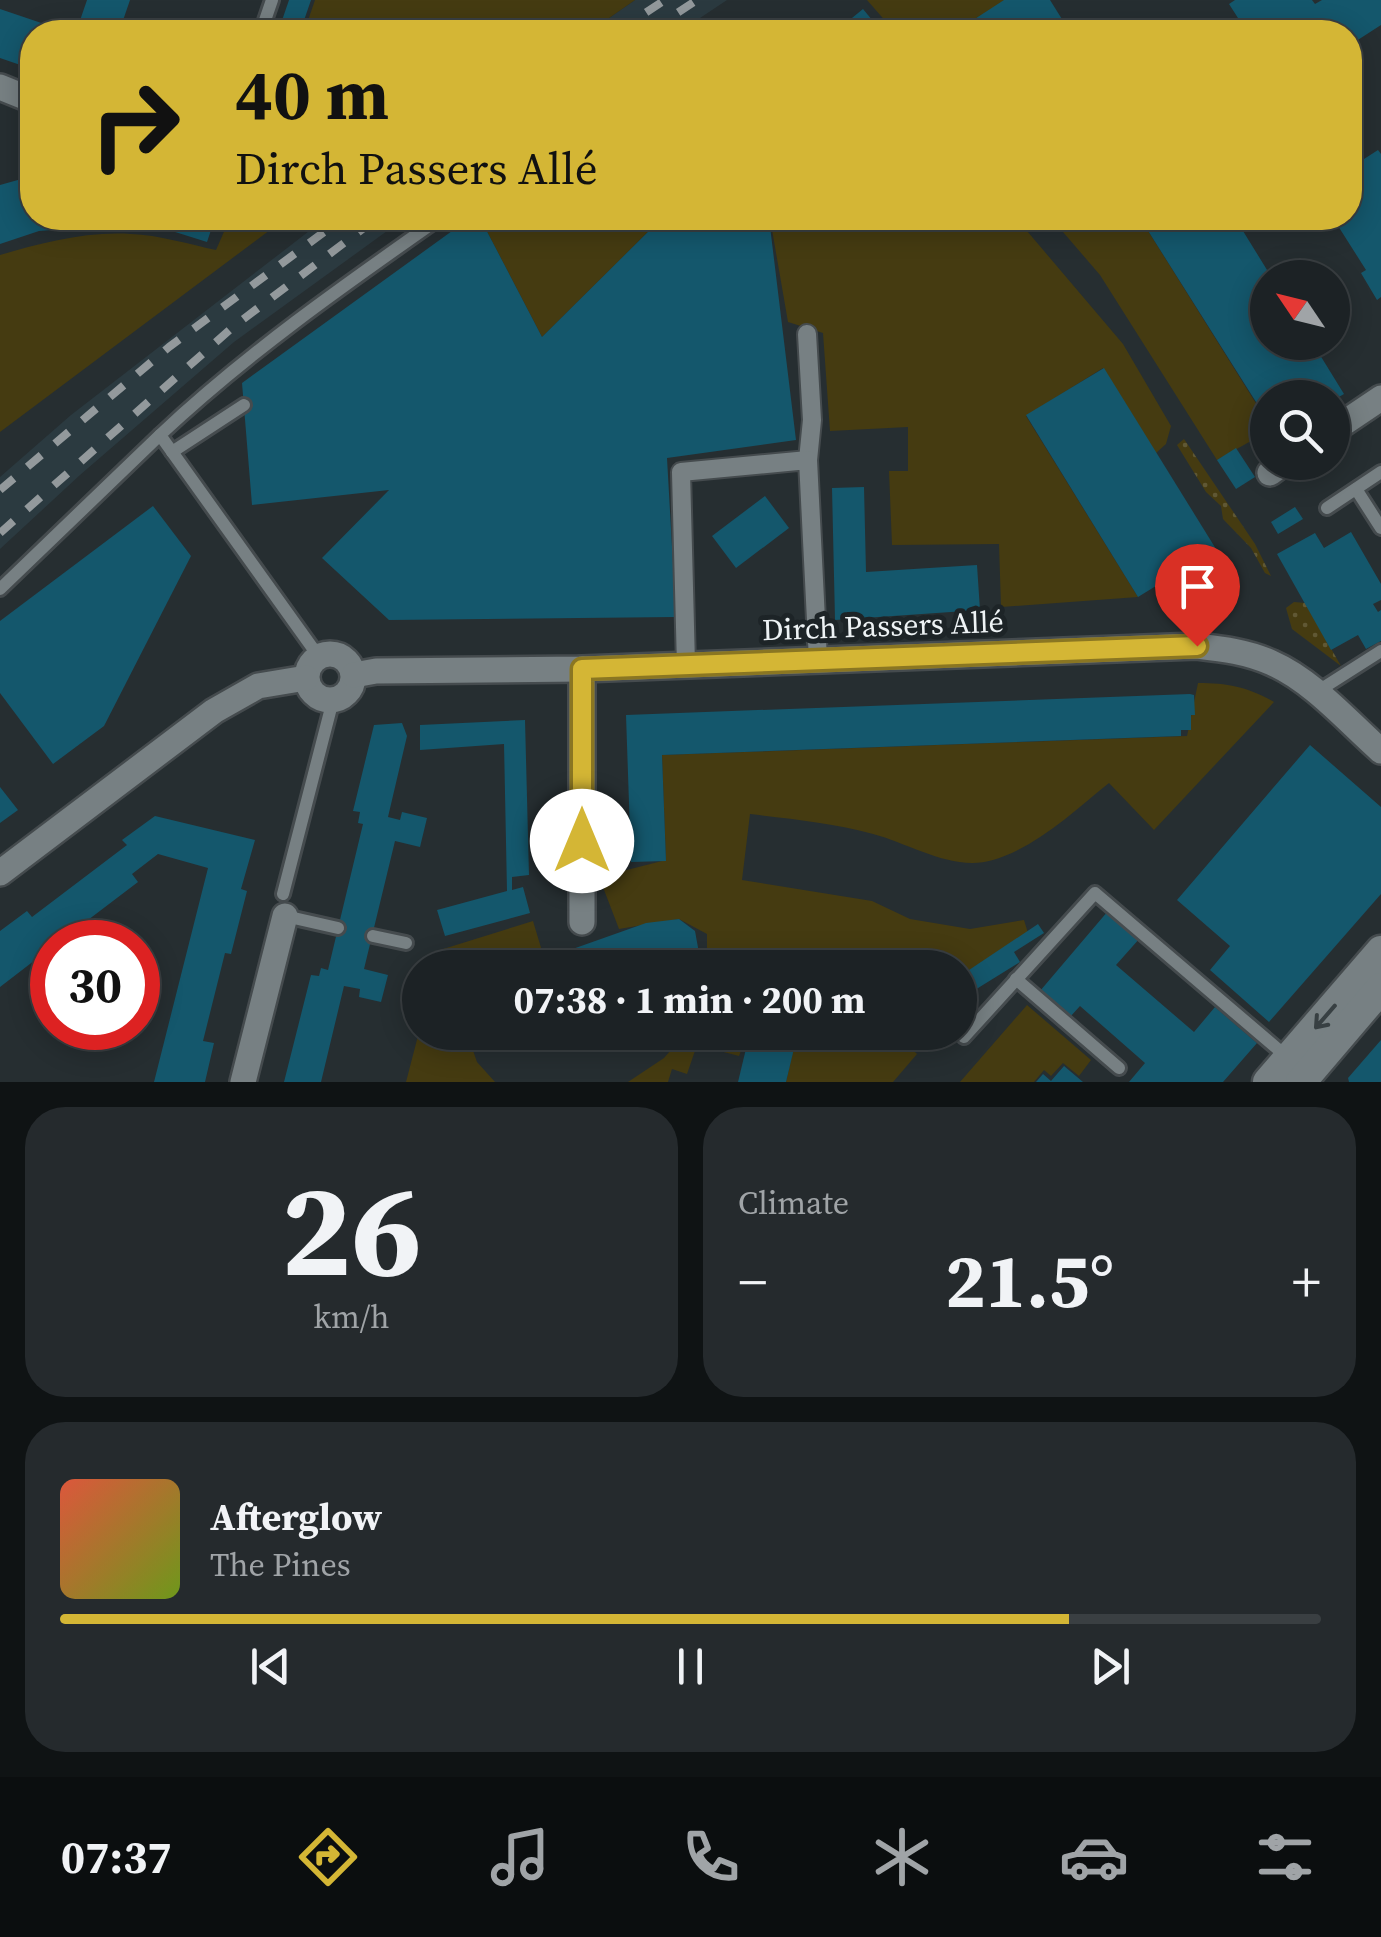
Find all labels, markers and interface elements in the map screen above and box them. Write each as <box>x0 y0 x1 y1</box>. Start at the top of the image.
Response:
text: 40 m <box>235 46 389 142</box>
icon: right <box>70 60 200 190</box>
text: Dirch Passers Allé <box>235 137 598 199</box>
north arrow <box>1250 260 1350 360</box>
map controls <box>1250 260 1350 480</box>
button: search <box>1250 380 1350 480</box>
pin <box>1155 544 1240 647</box>
icon: arrive <box>1170 559 1225 614</box>
street label: Dirch Passers Allé <box>761 601 1004 650</box>
position arrow <box>530 789 634 893</box>
speed limit sign: 30 <box>30 920 160 1050</box>
text: 07:38 · 1 min · 200 m <box>513 974 866 1026</box>
one-way arrow <box>1314 1003 1336 1029</box>
text: 26 <box>281 1140 422 1319</box>
text: Climate <box>738 1181 849 1225</box>
text: 21.5° <box>945 1229 1114 1332</box>
text: − <box>738 1244 767 1319</box>
text: + <box>1292 1244 1321 1319</box>
text: km/h <box>313 1295 390 1339</box>
text: Afterglow <box>210 1491 382 1543</box>
text: The Pines <box>210 1543 351 1587</box>
icon: previous <box>243 1639 298 1694</box>
icon: pause <box>663 1639 718 1694</box>
icon: next <box>1083 1639 1138 1694</box>
icon: directions <box>293 1822 363 1892</box>
icon: music <box>485 1822 555 1892</box>
icon: phone <box>676 1822 746 1892</box>
icon: climate <box>867 1822 937 1892</box>
icon: car <box>1059 1822 1129 1892</box>
icon: filters <box>1250 1822 1320 1892</box>
text: 07:37 <box>61 1826 172 1888</box>

